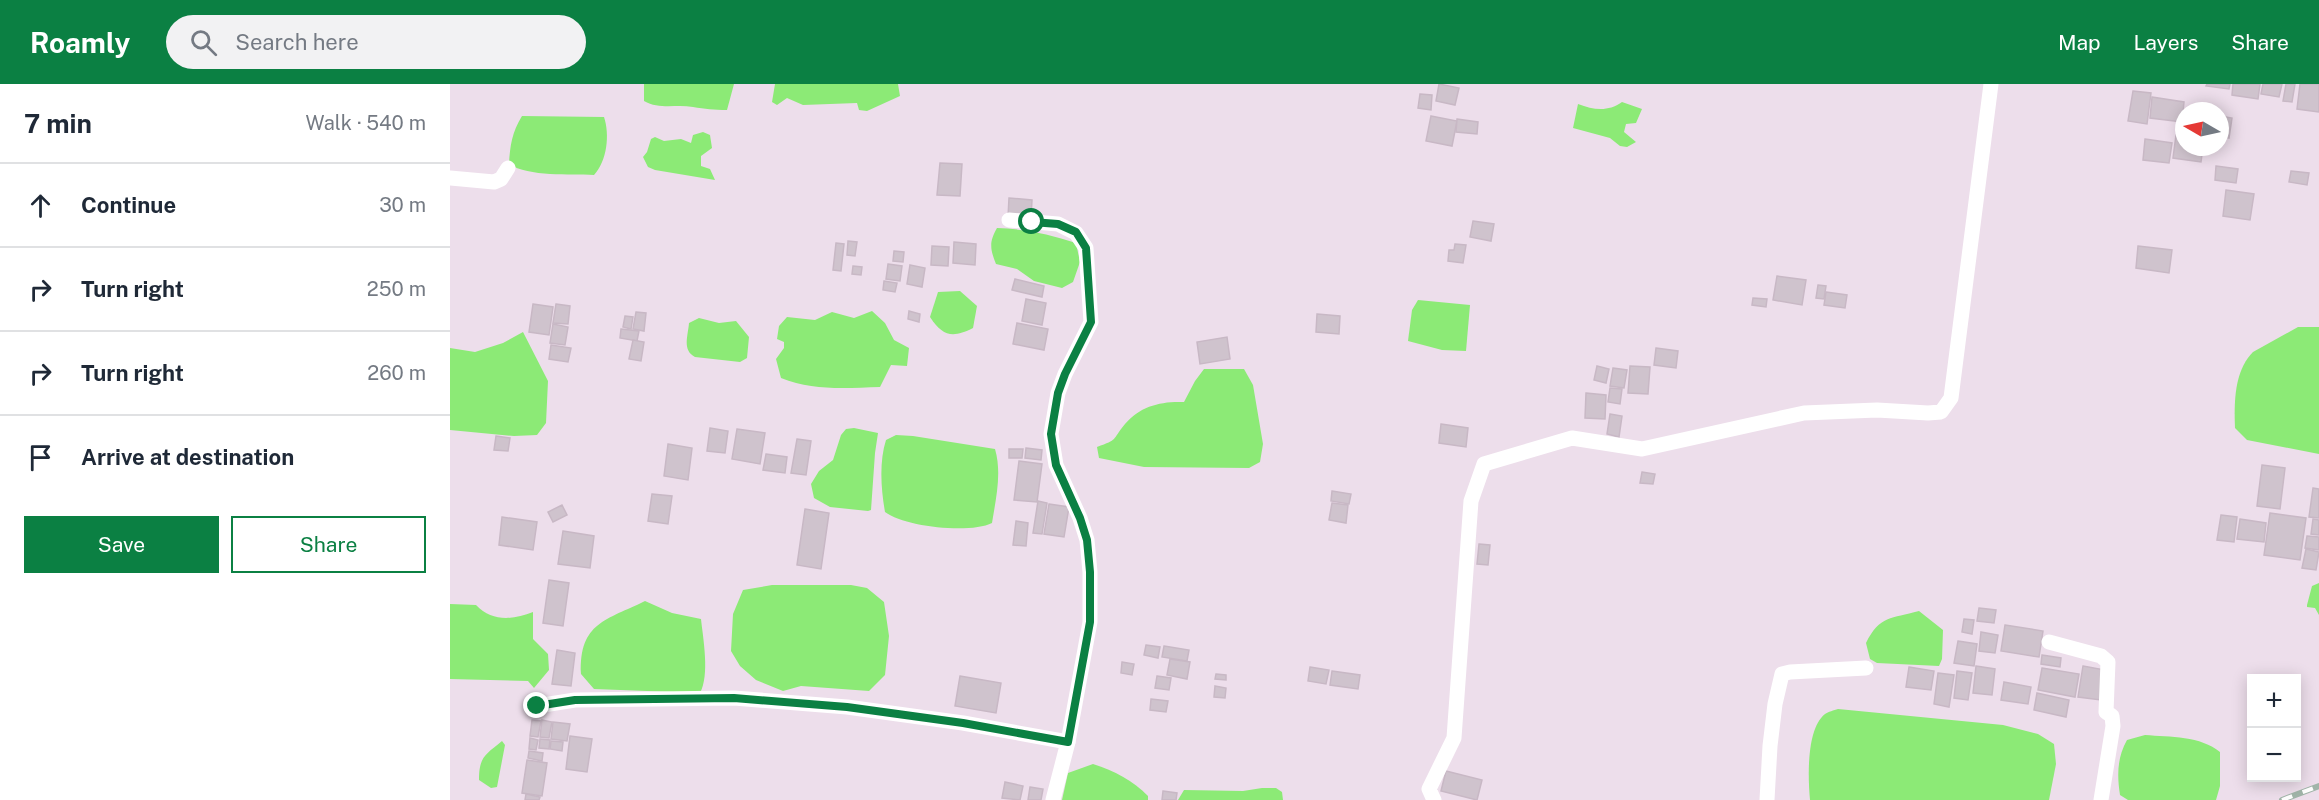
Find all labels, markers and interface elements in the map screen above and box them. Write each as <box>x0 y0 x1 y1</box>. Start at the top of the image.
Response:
search box <box>166 15 586 69</box>
text: Roamly <box>30 26 130 59</box>
icon: search <box>187 26 220 59</box>
text: Search here <box>235 29 359 55</box>
text: Map <box>2058 30 2101 55</box>
text: Layers <box>2134 30 2198 55</box>
text: Share <box>2231 30 2289 55</box>
north arrow <box>2175 102 2229 156</box>
text: 7 min <box>24 108 92 139</box>
text: Walk · 540 m <box>306 111 426 135</box>
icon: ahead <box>24 189 57 222</box>
text: Continue <box>81 192 176 218</box>
text: 30 m <box>379 193 426 217</box>
route start <box>1018 208 1044 234</box>
icon: right <box>24 273 57 306</box>
text: Turn right <box>81 276 184 302</box>
text: 250 m <box>367 277 426 301</box>
icon: right <box>24 357 57 390</box>
text: Turn right <box>81 360 184 386</box>
text: 260 m <box>367 361 426 385</box>
icon: arrive <box>24 441 57 474</box>
text: Arrive at destination <box>81 444 294 470</box>
button: Save <box>24 516 219 573</box>
button: Share <box>231 516 426 573</box>
map controls <box>2247 674 2301 782</box>
button: + <box>2247 674 2301 728</box>
route end <box>523 692 549 718</box>
button: − <box>2247 728 2301 782</box>

